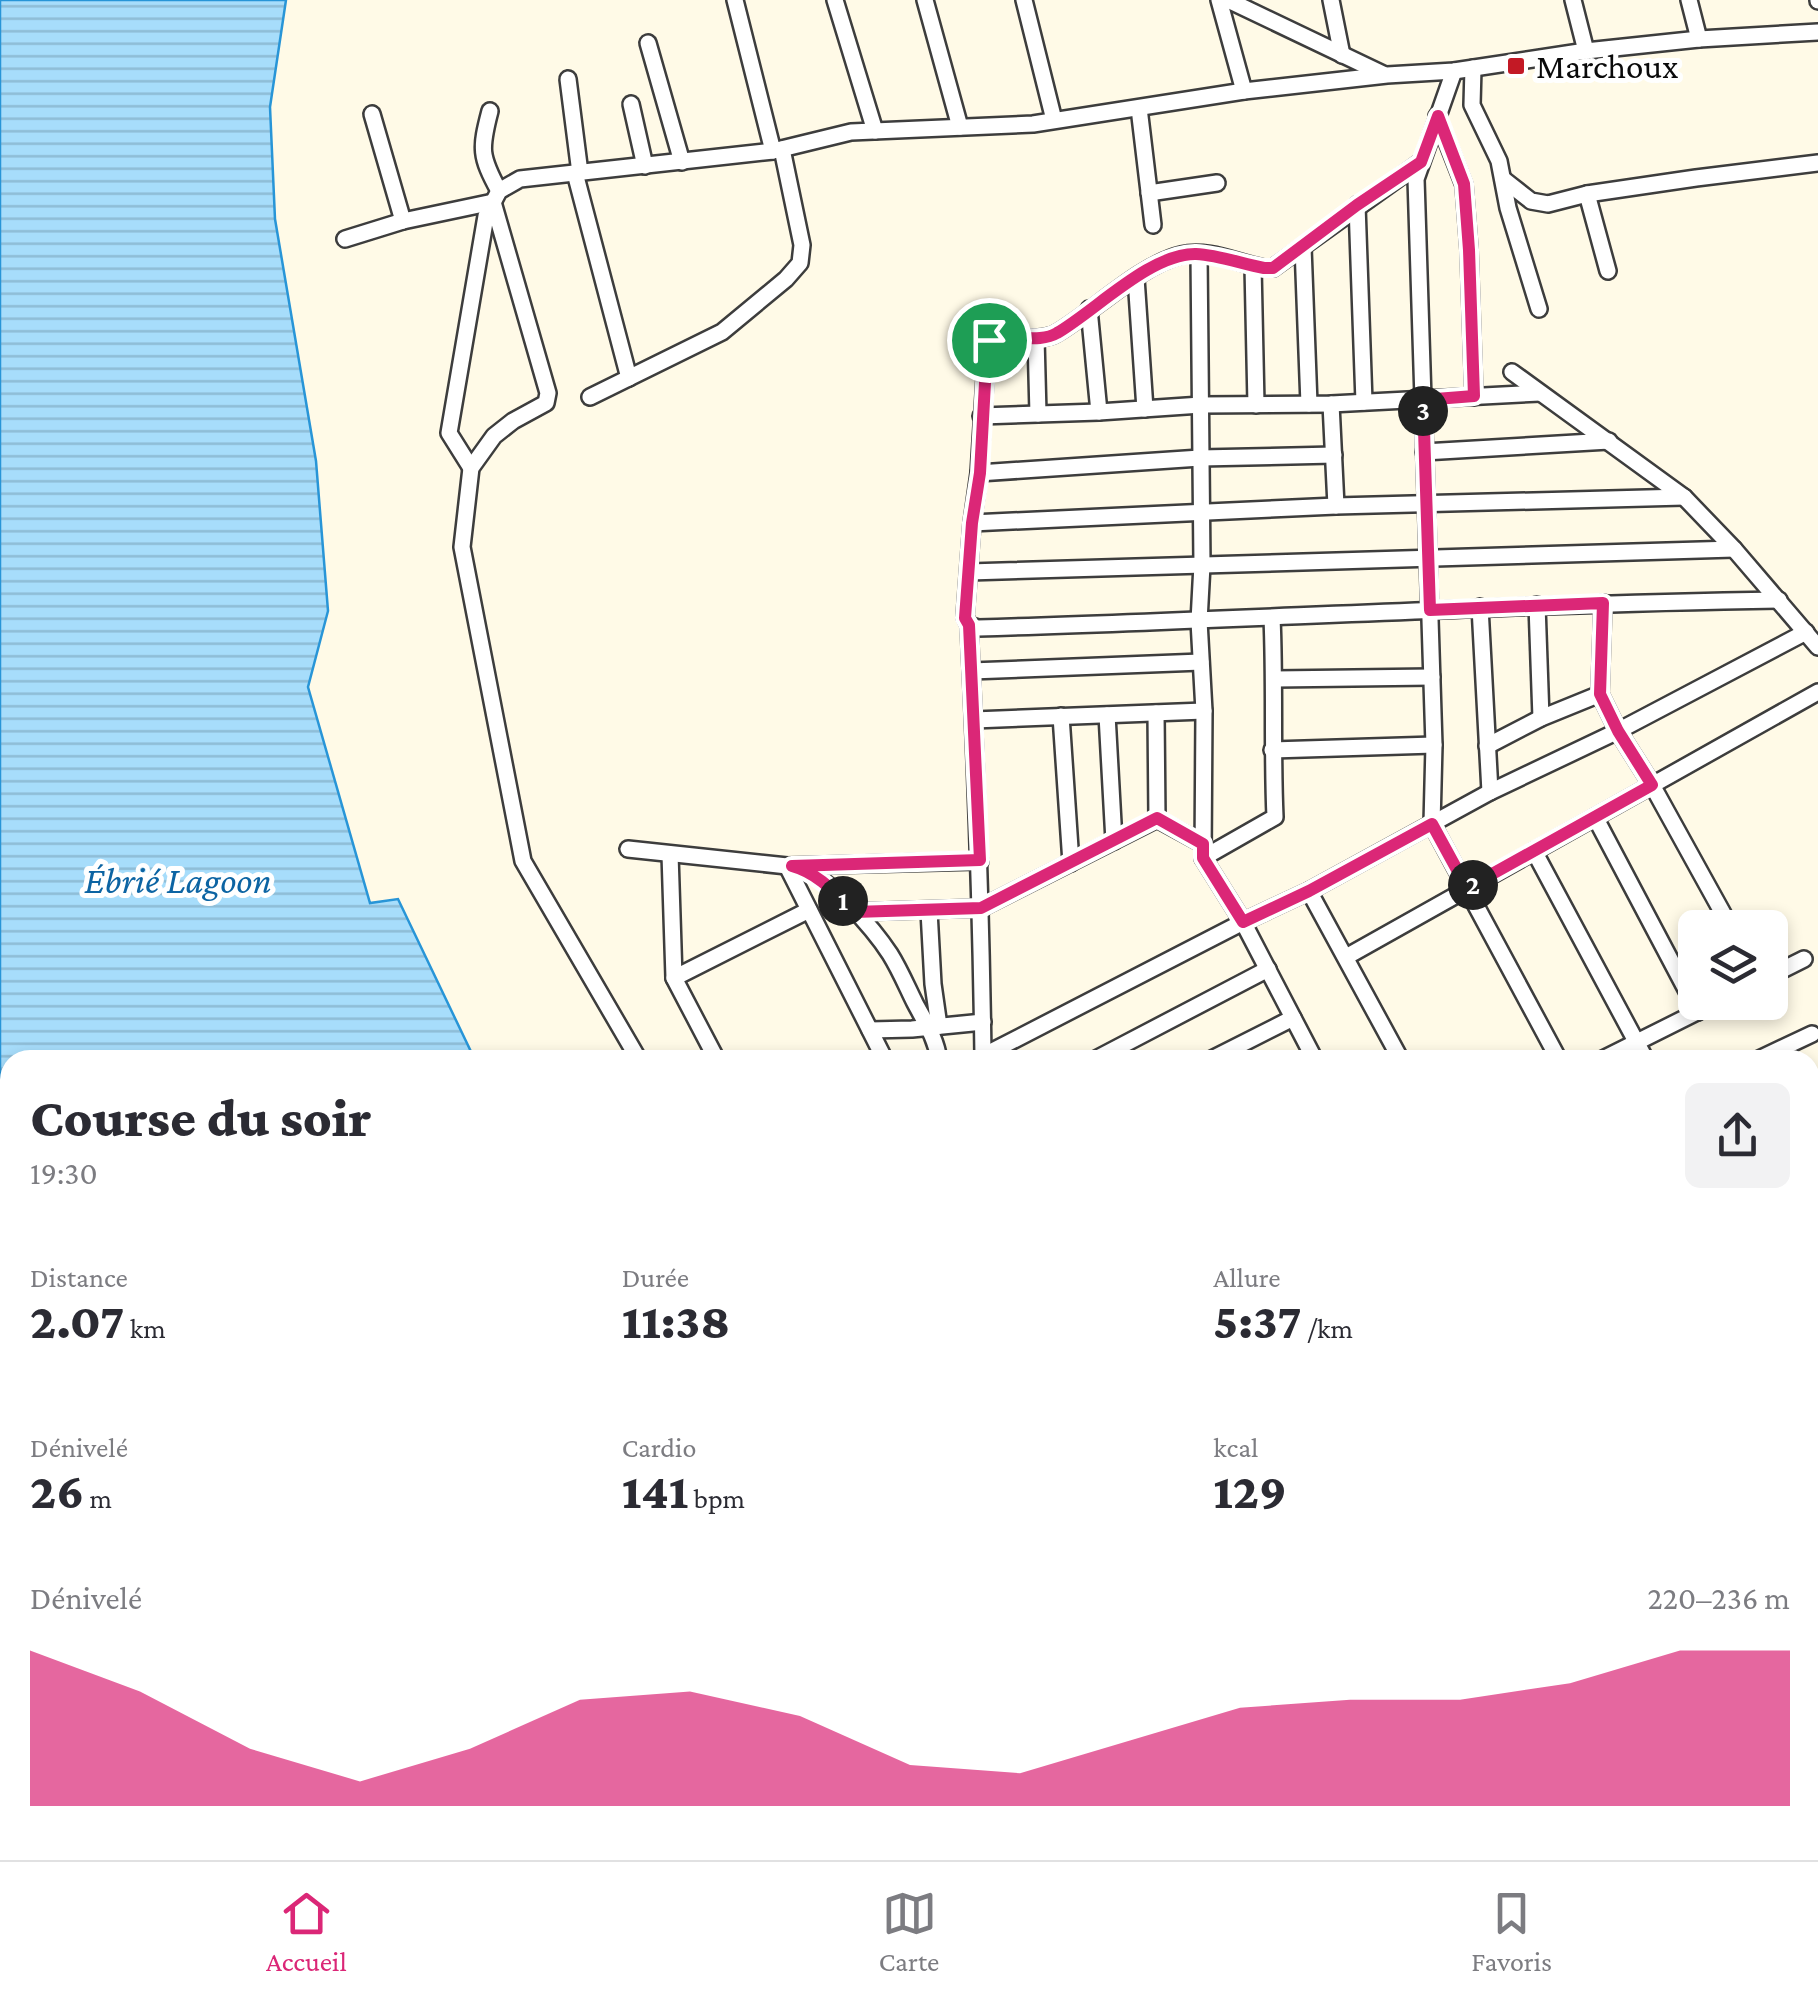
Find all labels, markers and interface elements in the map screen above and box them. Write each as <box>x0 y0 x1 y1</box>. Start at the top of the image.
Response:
place label: Marchoux <box>1536 47 1678 86</box>
marker: Marchoux <box>1505 55 1527 77</box>
pin <box>947 298 1032 383</box>
icon: arrive <box>962 313 1017 368</box>
pin: 3 <box>1398 386 1448 436</box>
text: 3 <box>1416 395 1430 426</box>
water label: Ébrié Lagoon <box>84 859 272 901</box>
pin: 2 <box>1448 860 1498 910</box>
text: 2 <box>1466 869 1480 900</box>
pin: 1 <box>818 876 868 926</box>
text: 1 <box>838 885 848 916</box>
map controls <box>1678 910 1788 1020</box>
button: layers <box>1678 910 1788 1020</box>
button: share <box>1685 1083 1790 1188</box>
text: Course du soir <box>30 1087 372 1148</box>
text: 19:30 <box>30 1155 97 1191</box>
text: Distance <box>30 1262 128 1293</box>
text: Durée <box>622 1262 689 1293</box>
text: Allure <box>1213 1262 1280 1293</box>
text: 2.07 <box>30 1293 125 1349</box>
text: 11:38 <box>622 1293 730 1349</box>
text: 5:37 <box>1213 1293 1302 1349</box>
text: km <box>125 1313 166 1344</box>
text: /km <box>1302 1313 1353 1344</box>
text: Dénivelé <box>30 1432 128 1463</box>
text: Cardio <box>622 1432 696 1463</box>
text: kcal <box>1213 1432 1258 1463</box>
text: 26 <box>30 1463 84 1519</box>
text: 141 <box>622 1463 688 1519</box>
text: 129 <box>1213 1463 1287 1519</box>
text: m <box>84 1483 112 1514</box>
text: bpm <box>688 1483 745 1514</box>
text: Dénivelé <box>30 1580 142 1616</box>
text: 220–236 m <box>1648 1580 1790 1616</box>
tab: Accueil <box>266 1886 347 1977</box>
tab: Carte <box>879 1886 939 1977</box>
tab: Favoris <box>1471 1886 1552 1977</box>

